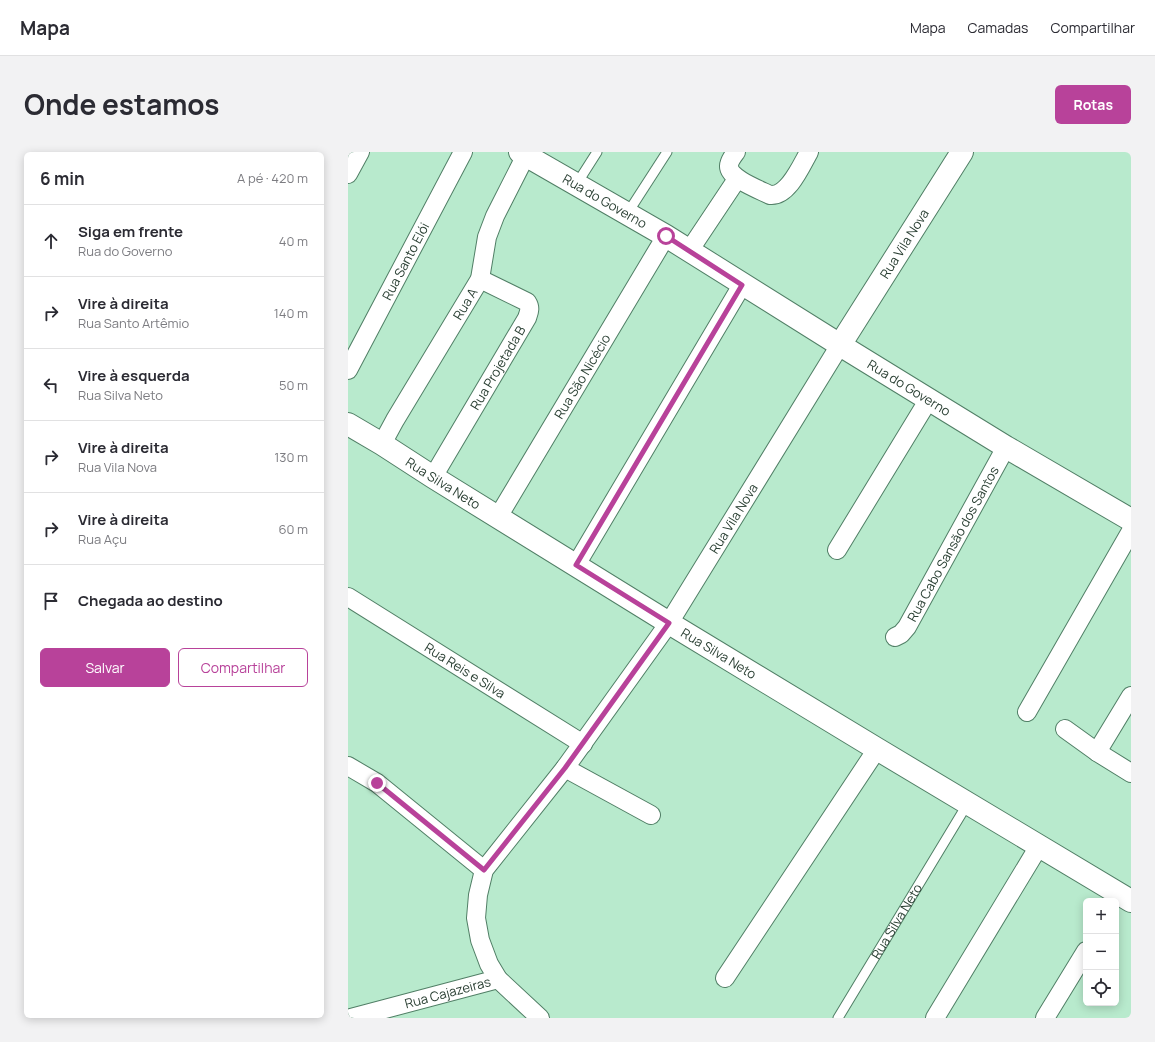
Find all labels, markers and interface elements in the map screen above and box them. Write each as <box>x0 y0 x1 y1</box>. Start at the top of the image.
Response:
text: Mapa <box>20 15 70 41</box>
text: Mapa <box>910 18 946 37</box>
text: Camadas <box>968 18 1028 37</box>
text: Compartilhar <box>1050 18 1135 37</box>
text: Onde estamos <box>24 85 219 123</box>
button: Rotas <box>1055 85 1131 124</box>
text: 6 min <box>40 167 85 190</box>
text: A pé · 420 m <box>237 169 308 187</box>
street label: Rua do Governo <box>560 170 651 232</box>
street label: Rua Vila Nova <box>875 205 933 282</box>
street label: Rua Santo Elói <box>378 219 433 303</box>
text: Siga em frente <box>78 221 183 242</box>
route start <box>657 227 675 245</box>
icon: ahead <box>40 230 62 252</box>
text: 40 m <box>279 232 308 250</box>
text: Rua do Governo <box>78 242 172 260</box>
street label: Rua A <box>449 285 482 323</box>
text: Vire à direita <box>78 293 169 314</box>
icon: right <box>40 302 62 324</box>
text: 140 m <box>274 304 308 322</box>
text: Rua Santo Artêmio <box>78 314 189 332</box>
street label: Rua Projetada B <box>466 322 530 413</box>
street label: Rua São Nicécio <box>550 330 615 422</box>
street label: Rua do Governo <box>864 355 954 420</box>
text: Vire à esquerda <box>78 365 190 386</box>
icon: left <box>40 374 62 396</box>
text: 50 m <box>279 376 308 394</box>
text: Rua Silva Neto <box>78 386 163 404</box>
text: Vire à direita <box>78 437 169 458</box>
icon: right <box>40 446 62 468</box>
text: 130 m <box>274 448 308 466</box>
street label: Rua Silva Neto <box>402 453 484 513</box>
text: Rua Vila Nova <box>78 458 157 476</box>
street label: Rua Cabo Sansão dos Santos <box>903 463 1003 625</box>
street label: Rua Vila Nova <box>705 480 762 557</box>
text: Vire à direita <box>78 509 169 530</box>
icon: right <box>40 518 62 540</box>
text: 60 m <box>278 520 308 538</box>
text: Rua Açu <box>78 530 127 548</box>
icon: arrive <box>40 590 62 612</box>
text: Chegada ao destino <box>78 590 223 611</box>
street label: Rua Silva Neto <box>678 623 760 683</box>
street label: Rua Reis e Silva <box>421 638 509 702</box>
button: Salvar <box>40 648 170 687</box>
button: Compartilhar <box>178 648 308 687</box>
route end <box>368 774 386 792</box>
street label: Rua Silva Neto <box>867 880 926 962</box>
map controls <box>1083 898 1119 1006</box>
button: + <box>1083 898 1119 934</box>
button: − <box>1083 934 1119 970</box>
button: locate <box>1083 970 1119 1006</box>
street label: Rua Cajazeiras <box>403 972 493 1012</box>

